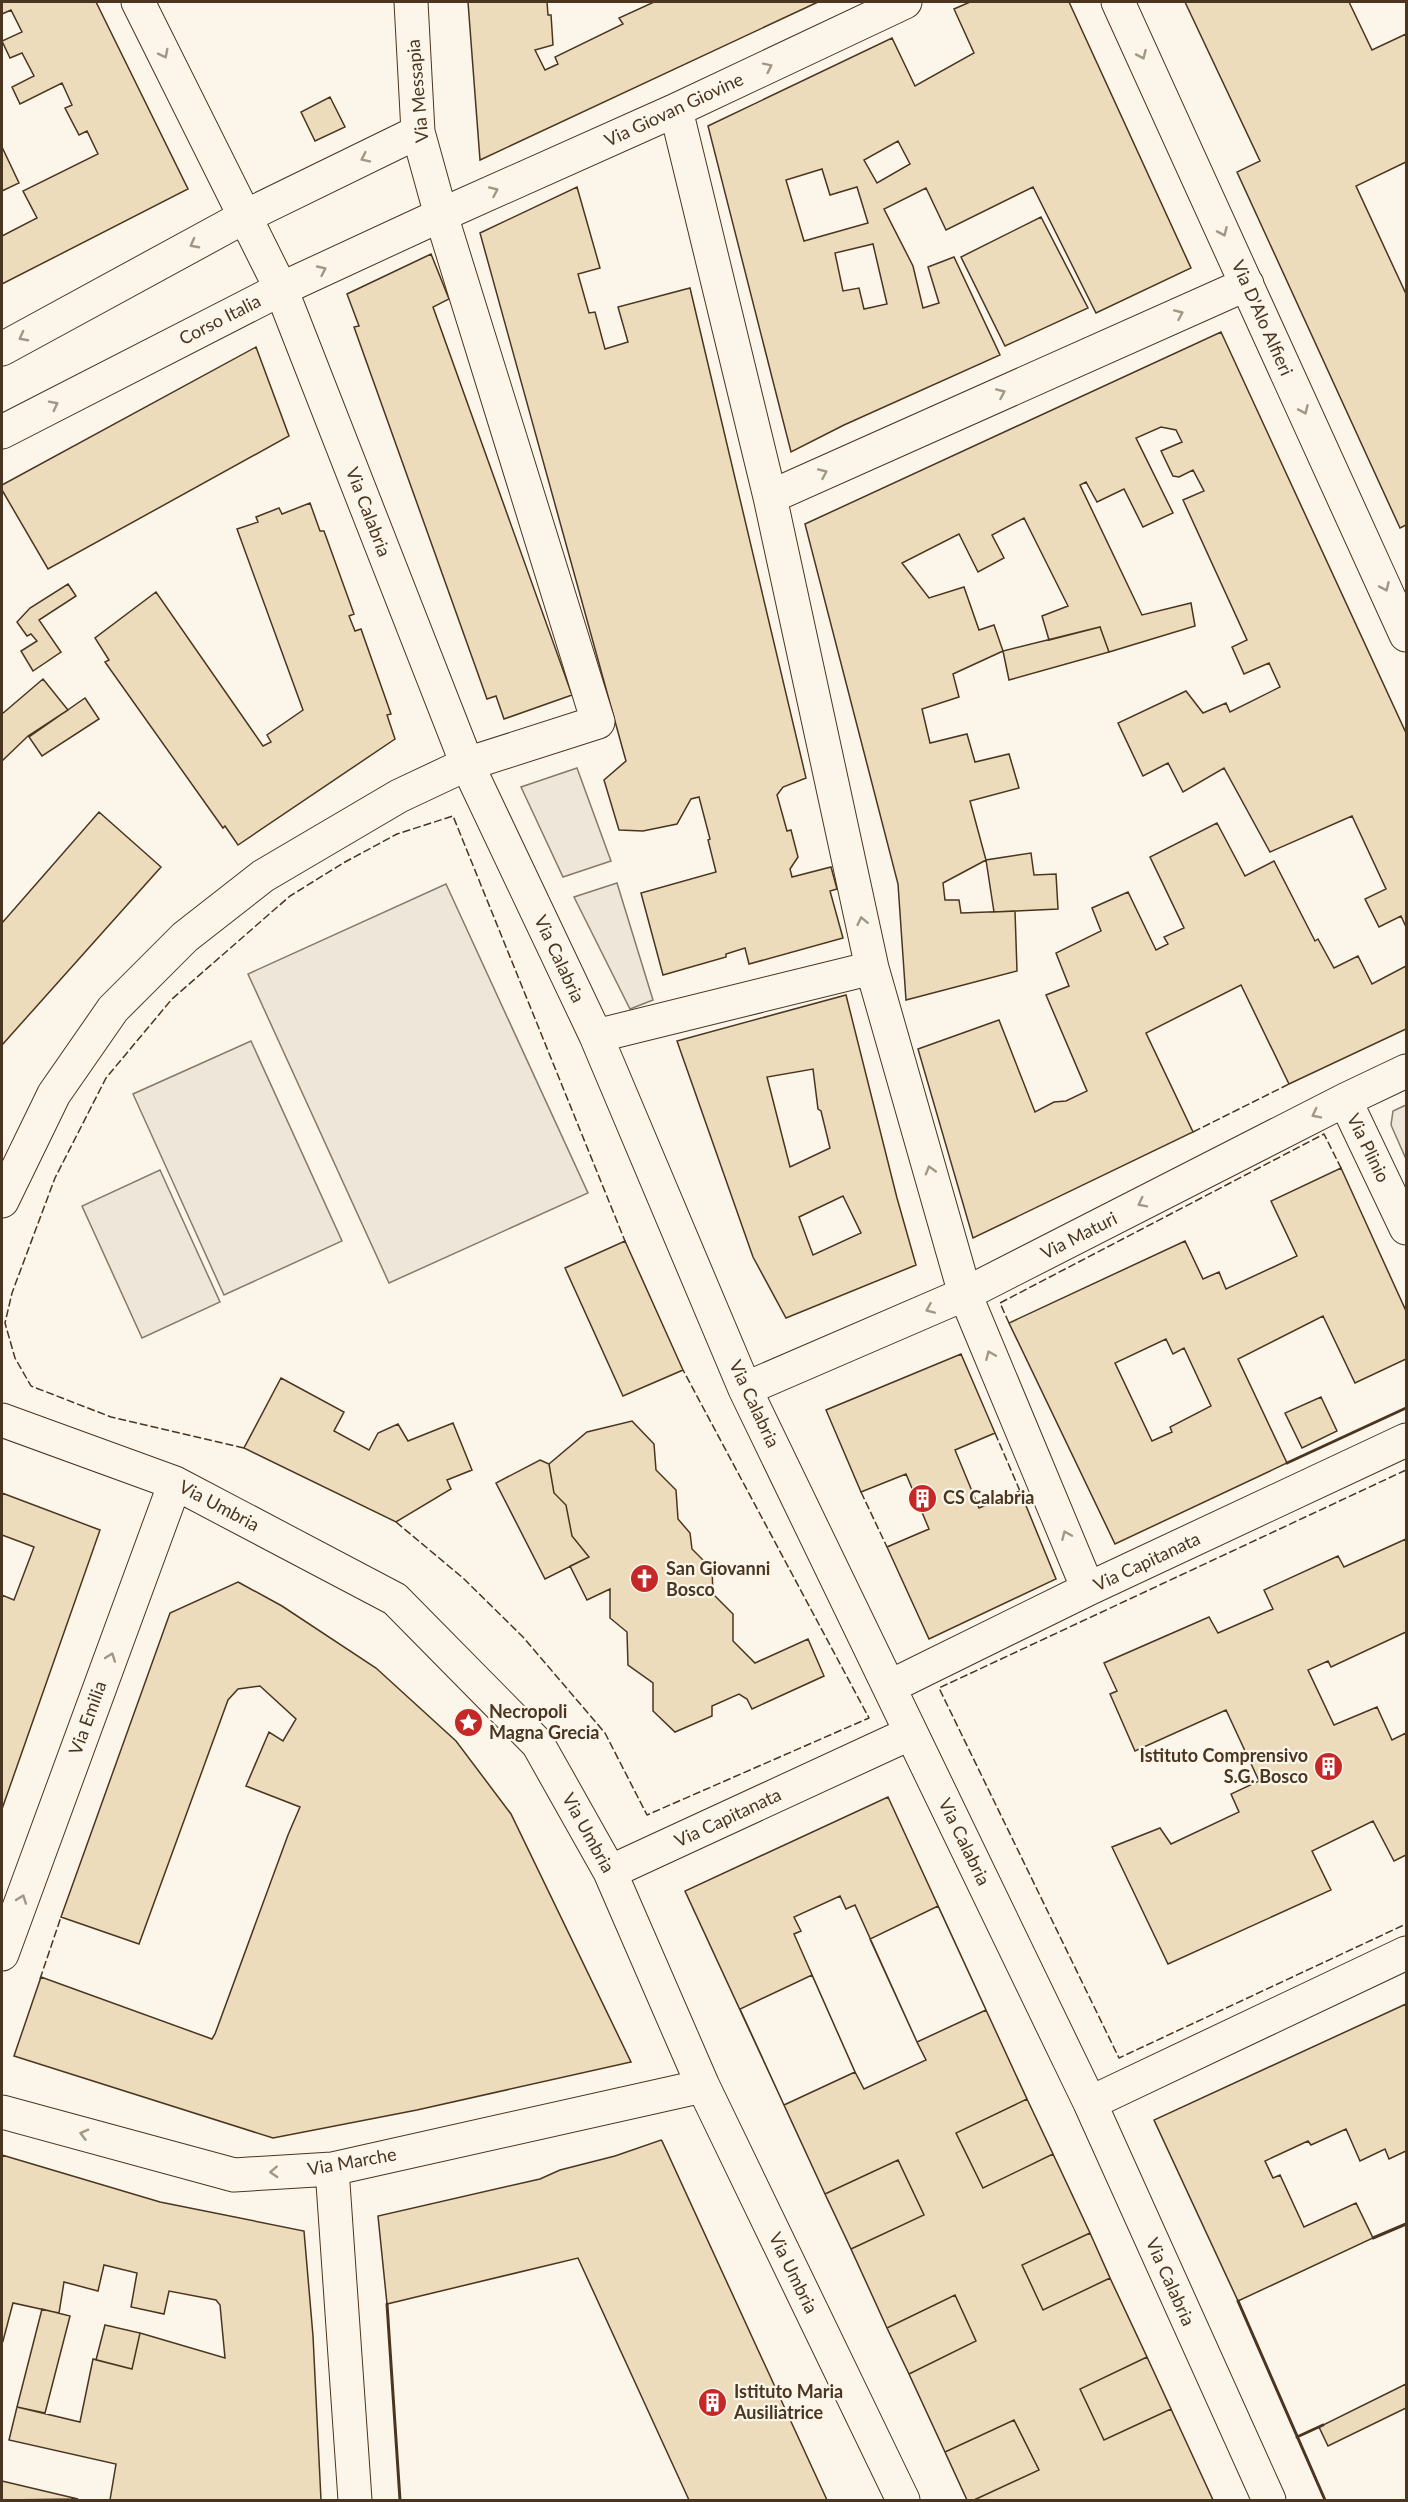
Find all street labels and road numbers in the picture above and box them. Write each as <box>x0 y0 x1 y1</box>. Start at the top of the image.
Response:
street label: Via Messapia <box>402 38 432 144</box>
street label: Via Giovan Giovine <box>601 67 746 151</box>
street label: Via D'Alo Alfieri <box>1228 256 1298 379</box>
street label: Corso Italia <box>175 289 264 349</box>
street label: Via Calabria <box>342 464 396 560</box>
street label: Via Calabria <box>530 911 590 1006</box>
street label: Via Plinio <box>1343 1109 1395 1186</box>
street label: Via Maturi <box>1037 1207 1120 1264</box>
street label: Via Calabria <box>725 1356 785 1451</box>
street label: Via Umbria <box>176 1475 263 1535</box>
street label: Via Capitanata <box>1090 1527 1203 1595</box>
street label: Via Emilia <box>64 1678 111 1758</box>
street label: Via Capitanata <box>671 1783 784 1851</box>
street label: Via Umbria <box>558 1789 620 1876</box>
street label: Via Calabria <box>934 1794 995 1889</box>
street label: Via Marche <box>306 2142 398 2180</box>
street label: Via Umbria <box>765 2228 823 2317</box>
street label: Via Calabria <box>1142 2234 1200 2329</box>

